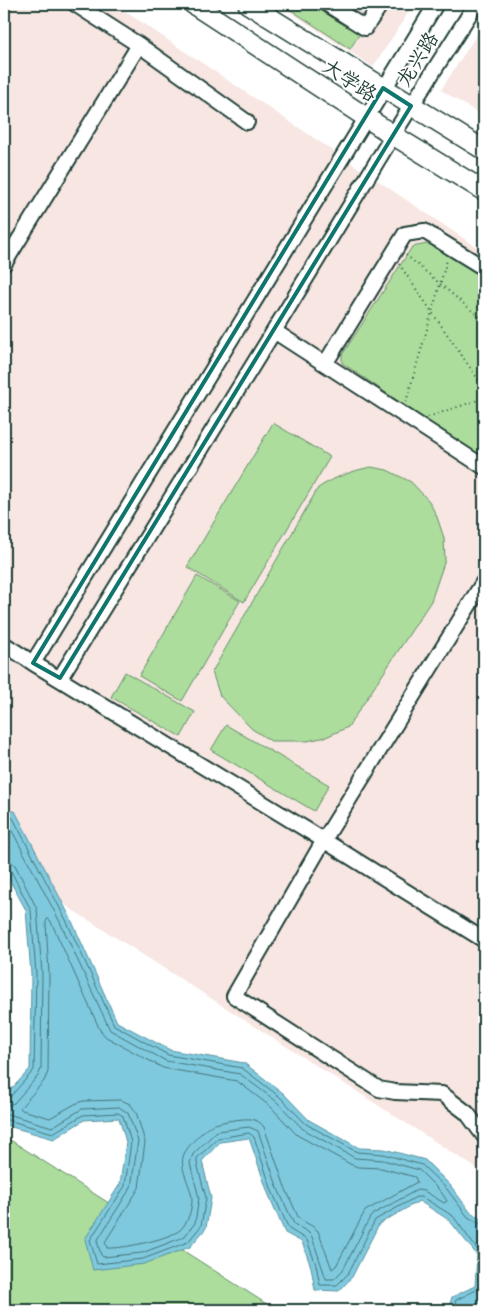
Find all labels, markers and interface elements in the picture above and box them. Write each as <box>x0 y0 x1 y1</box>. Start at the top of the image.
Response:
street label: 龙兴路 <box>391 26 446 92</box>
street label: 大学路 <box>317 54 383 109</box>

